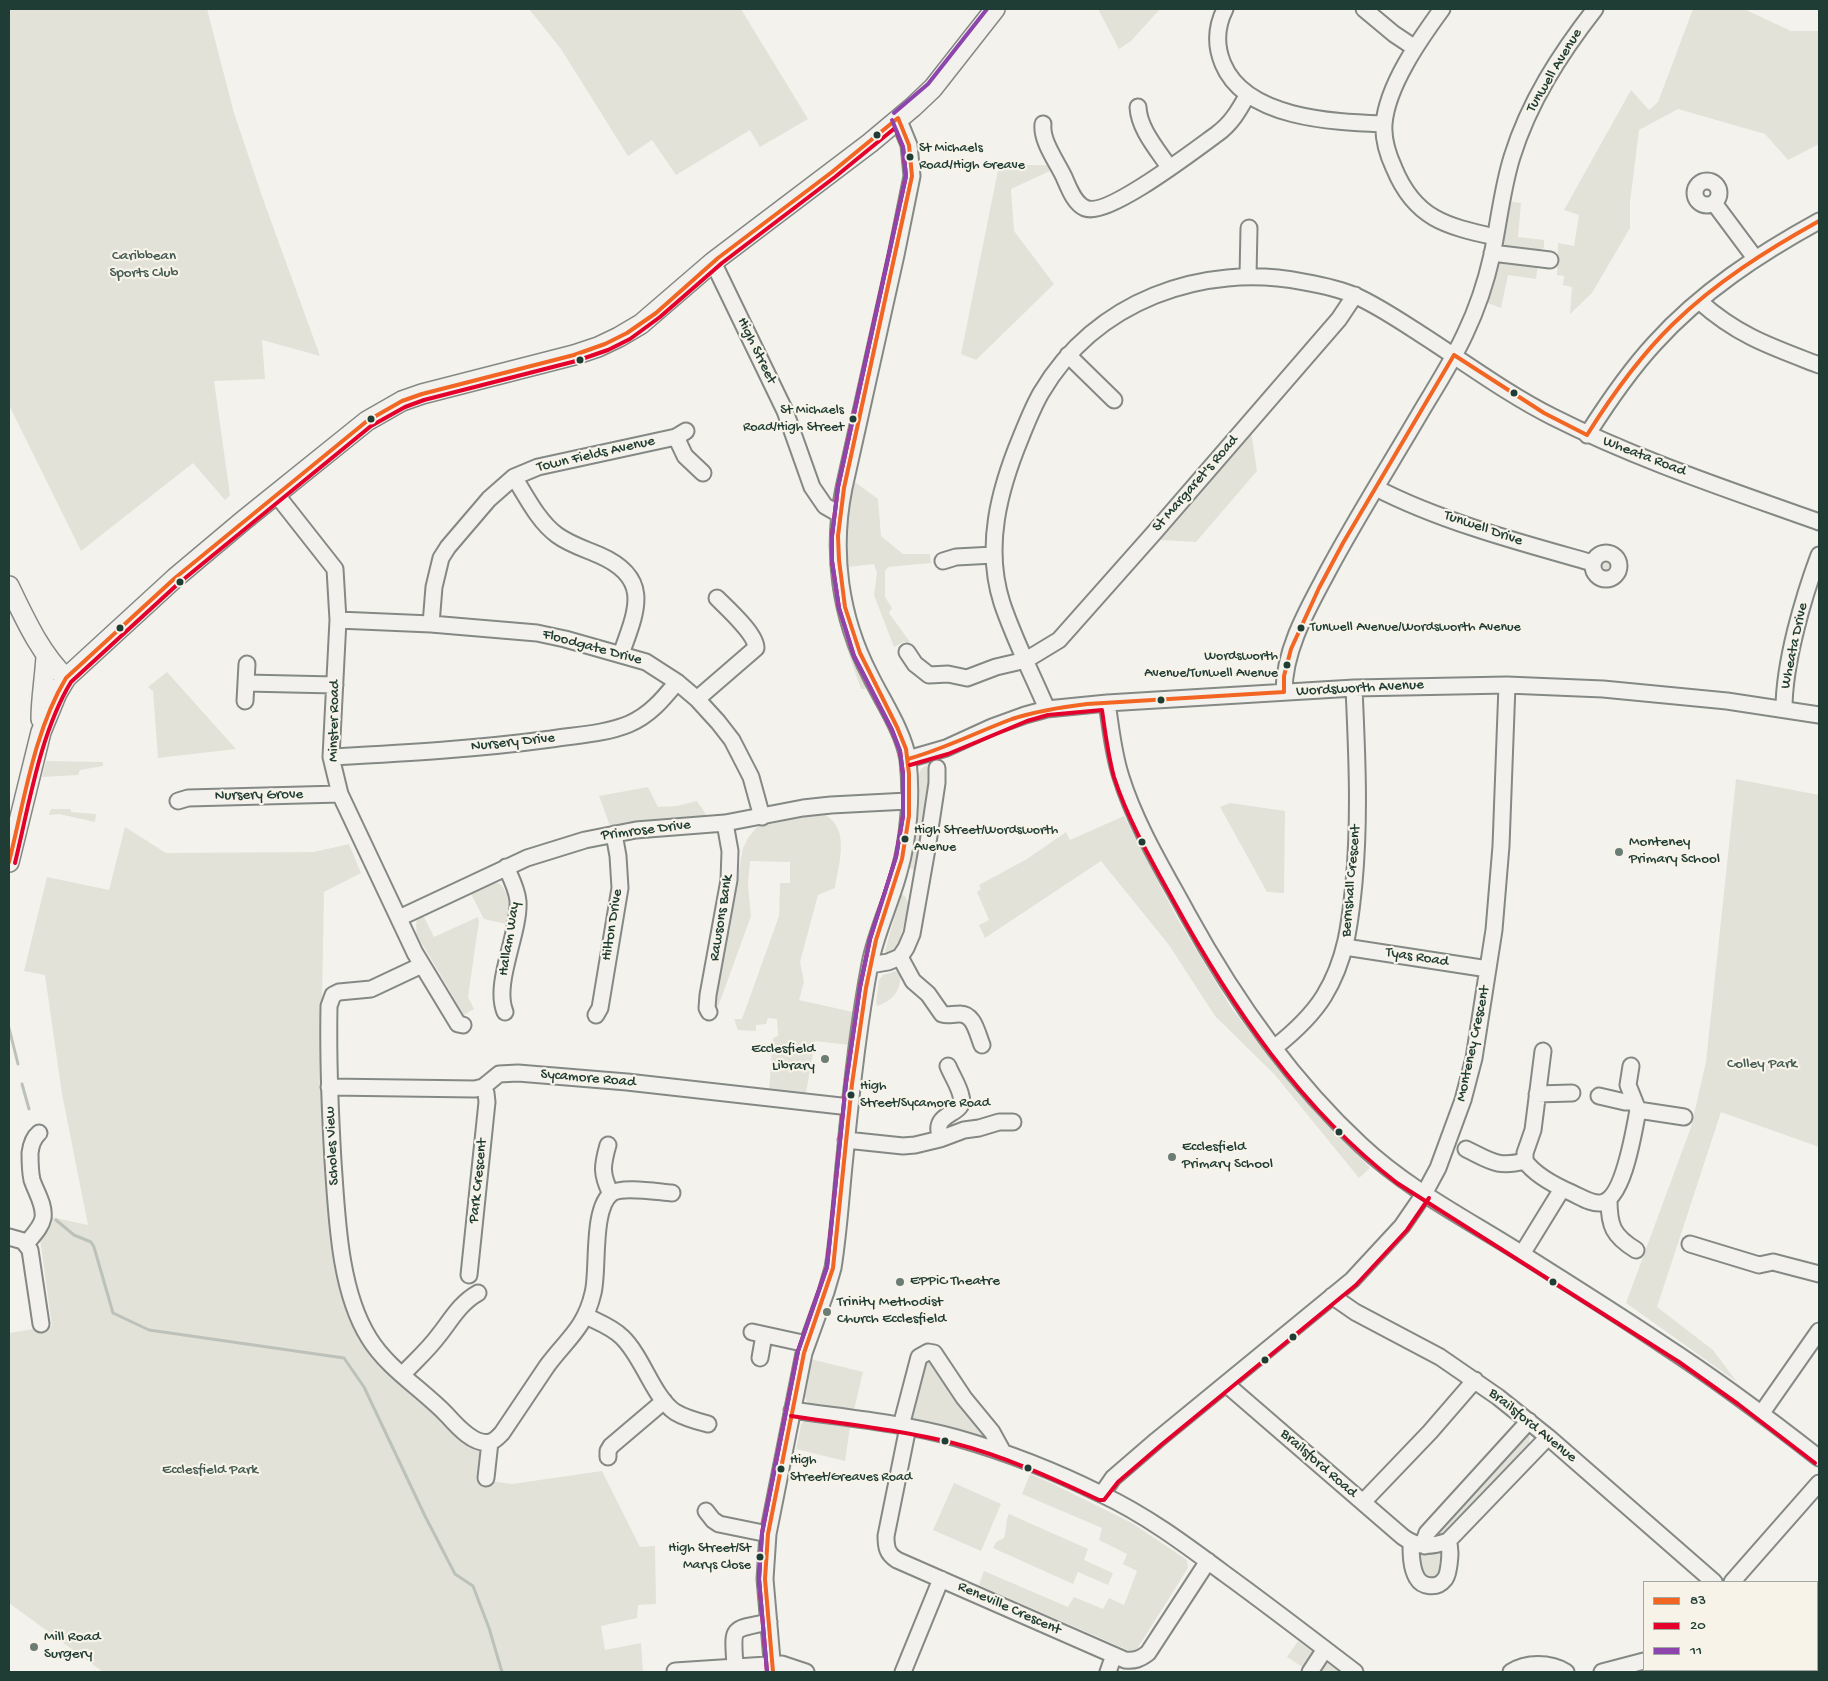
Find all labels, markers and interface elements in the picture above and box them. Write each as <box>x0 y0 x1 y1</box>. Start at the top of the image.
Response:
street label: Tunwell Avenue <box>1523 26 1587 116</box>
unlabelled marker <box>872 130 882 140</box>
place label: St Michaels Road/High Greave <box>919 141 1025 174</box>
marker: St Michaels Road/High Greave <box>905 152 915 162</box>
park label: Caribbean Sports Club <box>109 248 179 283</box>
street label: High Street <box>732 315 780 387</box>
unlabelled marker <box>575 355 585 365</box>
unlabelled marker <box>1509 388 1519 398</box>
place label: St Michaels Road/High Street <box>743 403 844 436</box>
unlabelled marker <box>366 414 376 424</box>
marker: St Michaels Road/High Street <box>848 414 858 424</box>
street label: St Margaret's Road <box>1149 432 1243 536</box>
street label: Town Fields Avenue <box>535 433 657 477</box>
street label: Wheata Road <box>1600 433 1688 481</box>
street label: Tunwell Drive <box>1441 507 1525 551</box>
unlabelled marker <box>175 577 185 587</box>
street label: Wheata Drive <box>1777 601 1813 691</box>
place label: Tunwell Avenue/Wordsworth Avenue <box>1310 620 1521 636</box>
unlabelled marker <box>115 623 125 633</box>
marker: Tunwell Avenue/Wordsworth Avenue <box>1296 623 1306 633</box>
street label: Floodgate Drive <box>540 626 644 670</box>
place label: Wordsworth Avenue/Tunwell Avenue <box>1144 649 1278 682</box>
marker: Wordsworth Avenue/Tunwell Avenue <box>1282 660 1292 670</box>
street label: Wordsworth Avenue <box>1296 677 1424 701</box>
street label: Minster Road <box>325 680 345 762</box>
unlabelled marker <box>1156 695 1166 705</box>
street label: Nursery Drive <box>470 730 556 756</box>
street label: Nursery Grove <box>215 786 303 806</box>
street label: Primrose Drive <box>600 817 692 845</box>
place label: High Street/Wordsworth Avenue <box>914 823 1058 856</box>
street label: Bernshall Crescent <box>1338 824 1366 938</box>
marker: High Street/Wordsworth Avenue <box>900 834 910 844</box>
place label: Monteney Primary School <box>1629 834 1720 869</box>
unlabelled marker <box>1137 837 1147 847</box>
marker: Monteney Primary School <box>1613 846 1625 858</box>
street label: Rawsons Bank <box>706 874 738 962</box>
street label: Hilton Drive <box>598 888 628 962</box>
street label: Hallam Way <box>495 901 525 977</box>
street label: Tyas Road <box>1384 944 1450 972</box>
street label: Monteney Crescent <box>1453 985 1495 1103</box>
place label: Ecclesfield Library <box>751 1041 815 1076</box>
marker: Ecclesfield Library <box>819 1053 831 1065</box>
park label: Colley Park <box>1727 1056 1797 1074</box>
street label: Sycamore Road <box>540 1066 636 1092</box>
place label: High Street/Sycamore Road <box>860 1079 990 1112</box>
marker: High Street/Sycamore Road <box>846 1090 856 1100</box>
street label: Scholes View <box>322 1106 344 1186</box>
unlabelled marker <box>1334 1127 1344 1137</box>
street label: Park Crescent <box>466 1138 492 1224</box>
place label: Ecclesfield Primary School <box>1182 1139 1273 1174</box>
marker: Ecclesfield Primary School <box>1166 1151 1178 1163</box>
place label: EPPiC Theatre <box>910 1273 1000 1291</box>
marker: EPPiC Theatre <box>894 1276 906 1288</box>
unlabelled marker <box>1548 1277 1558 1287</box>
place label: Trinity Methodist Church Ecclesfield <box>837 1294 946 1329</box>
marker: Trinity Methodist Church Ecclesfield <box>821 1306 833 1318</box>
unlabelled marker <box>1288 1332 1298 1342</box>
unlabelled marker <box>1260 1355 1270 1365</box>
street label: Brailsford Avenue <box>1484 1385 1580 1467</box>
street label: Brailsford Road <box>1276 1426 1360 1502</box>
unlabelled marker <box>940 1436 950 1446</box>
place label: High Street/Greaves Road <box>790 1453 912 1485</box>
park label: Ecclesfield Park <box>162 1462 258 1480</box>
unlabelled marker <box>1023 1463 1033 1473</box>
marker: High Street/Greaves Road <box>776 1464 786 1474</box>
place label: High Street/St Marys Close <box>668 1541 751 1574</box>
marker: High Street/St Marys Close <box>755 1552 765 1562</box>
street label: Reneville Crescent <box>955 1578 1063 1640</box>
legend <box>1643 1581 1818 1671</box>
text: 83 <box>1690 1592 1706 1610</box>
text: 20 <box>1690 1617 1706 1635</box>
place label: Mill Road Surgery <box>44 1629 101 1664</box>
marker: Mill Road Surgery <box>28 1641 40 1653</box>
text: 11 <box>1690 1642 1702 1660</box>

